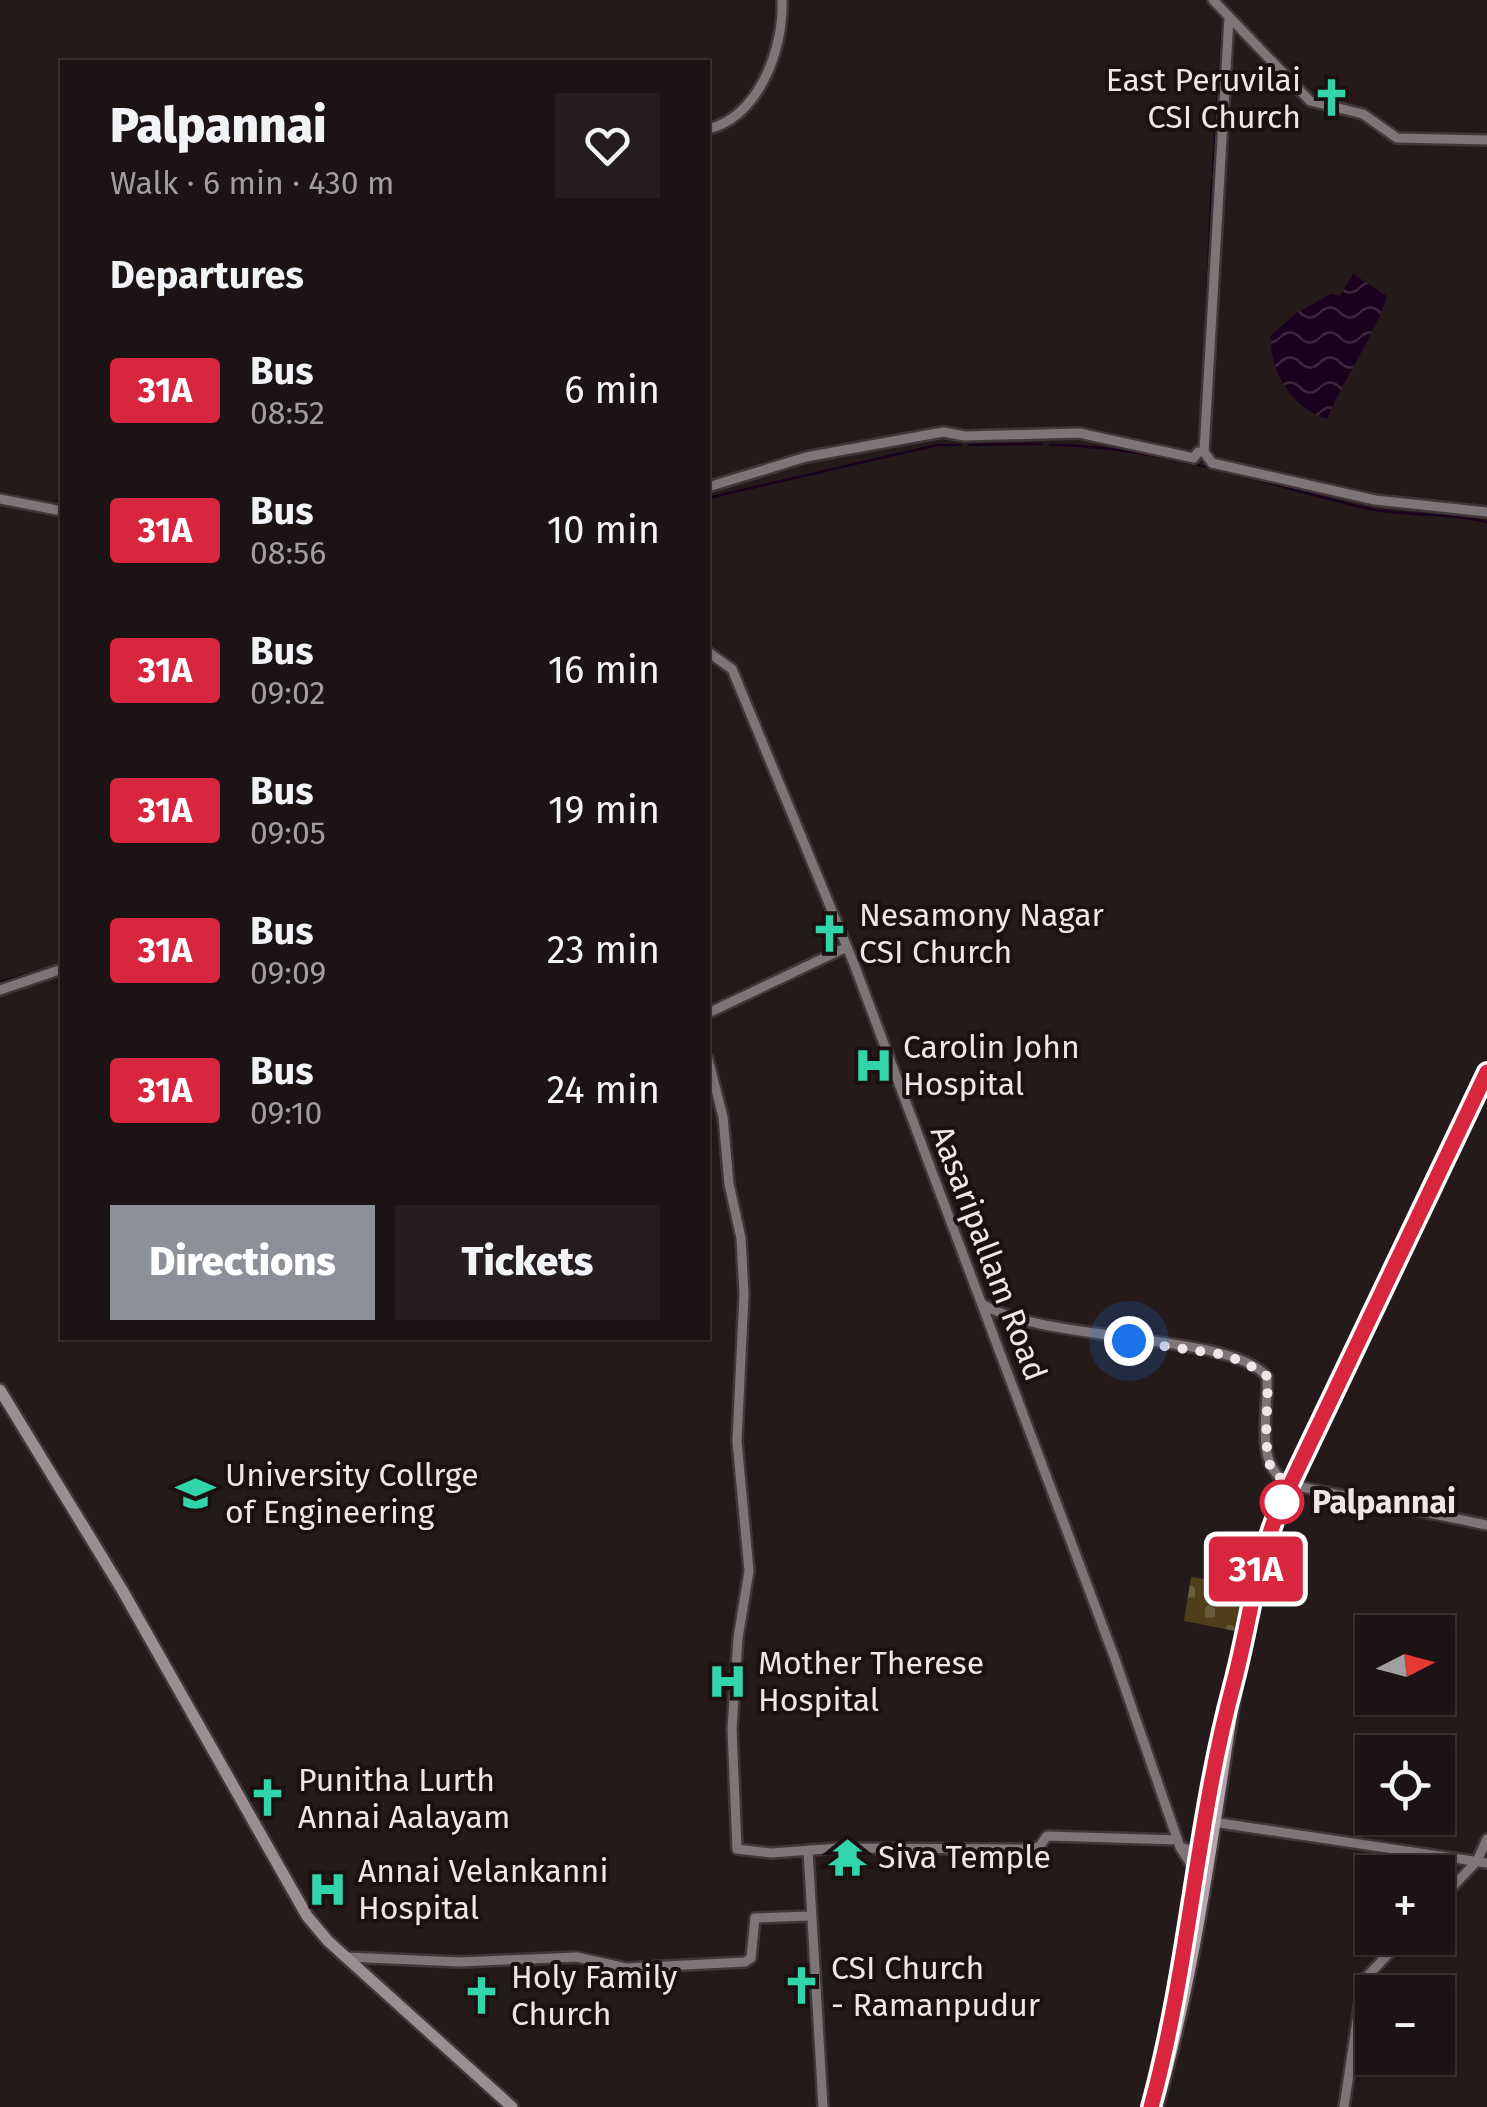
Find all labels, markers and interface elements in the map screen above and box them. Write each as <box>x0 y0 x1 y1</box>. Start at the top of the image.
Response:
place label: East Peruvilai CSI Church <box>1106 61 1301 136</box>
church icon: East Peruvilai CSI Church <box>1310 77 1352 119</box>
button: heart <box>555 93 660 198</box>
text: Palpannai <box>110 97 327 155</box>
text: Walk · 6 min · 430 m <box>110 164 395 202</box>
text: Departures <box>110 252 304 298</box>
text: Bus <box>250 348 314 394</box>
text: 6 min <box>564 367 660 413</box>
text: 31A <box>138 369 192 411</box>
text: 08:52 <box>250 394 325 432</box>
text: Bus <box>250 488 314 534</box>
text: 10 min <box>547 507 660 553</box>
text: 31A <box>138 509 192 551</box>
text: 08:56 <box>250 534 326 572</box>
text: Bus <box>250 628 314 674</box>
text: 16 min <box>548 647 660 693</box>
text: 31A <box>138 649 192 691</box>
text: 09:02 <box>250 674 325 712</box>
text: Bus <box>250 768 314 814</box>
text: 19 min <box>548 787 660 833</box>
text: 31A <box>138 789 192 831</box>
text: 09:05 <box>250 814 326 852</box>
place label: Nesamony Nagar CSI Church <box>859 896 1105 971</box>
text: Bus <box>250 908 314 954</box>
church icon: Nesamony Nagar CSI Church <box>808 912 850 954</box>
text: 23 min <box>547 927 660 973</box>
text: 31A <box>138 929 192 971</box>
text: 09:09 <box>250 954 326 992</box>
place label: Carolin John Hospital <box>903 1028 1080 1103</box>
hospital icon: Carolin John Hospital <box>852 1044 894 1086</box>
text: Bus <box>250 1048 314 1094</box>
text: 24 min <box>546 1067 660 1113</box>
text: 31A <box>138 1069 192 1111</box>
text: 09:10 <box>250 1094 322 1132</box>
street label: Aasaripallam Road <box>923 1120 1055 1386</box>
button: Directions <box>110 1205 375 1320</box>
button: Tickets <box>395 1205 660 1320</box>
your location <box>1104 1316 1154 1366</box>
place label: University Collrge of Engineering <box>225 1456 479 1531</box>
school or university icon: University Collrge of Engineering <box>174 1472 216 1514</box>
marker: Palpannai <box>1261 1481 1303 1523</box>
place label: Palpannai <box>1312 1483 1456 1521</box>
line badge: 31A <box>1198 1536 1314 1602</box>
text: 31A <box>1229 1548 1283 1590</box>
north arrow <box>1355 1615 1455 1715</box>
map controls <box>1355 1615 1455 2075</box>
place label: Mother Therese Hospital <box>758 1644 984 1719</box>
hospital icon: Mother Therese Hospital <box>707 1660 749 1702</box>
button: locate <box>1355 1735 1455 1835</box>
place label: Punitha Lurth Annai Aalayam <box>298 1761 510 1836</box>
church icon: Punitha Lurth Annai Aalayam <box>247 1777 289 1819</box>
temple icon: Siva Temple <box>827 1836 869 1878</box>
place label: Siva Temple <box>878 1838 1051 1876</box>
place label: Annai Velankanni Hospital <box>358 1852 608 1927</box>
button: + <box>1355 1855 1455 1955</box>
hospital icon: Annai Velankanni Hospital <box>307 1868 349 1910</box>
place label: CSI Church - Ramanpudur <box>831 1949 1041 2024</box>
place label: Holy Family Church <box>511 1958 677 2033</box>
church icon: CSI Church - Ramanpudur <box>780 1965 822 2007</box>
church icon: Holy Family Church <box>460 1974 502 2016</box>
button: − <box>1355 1975 1455 2075</box>

